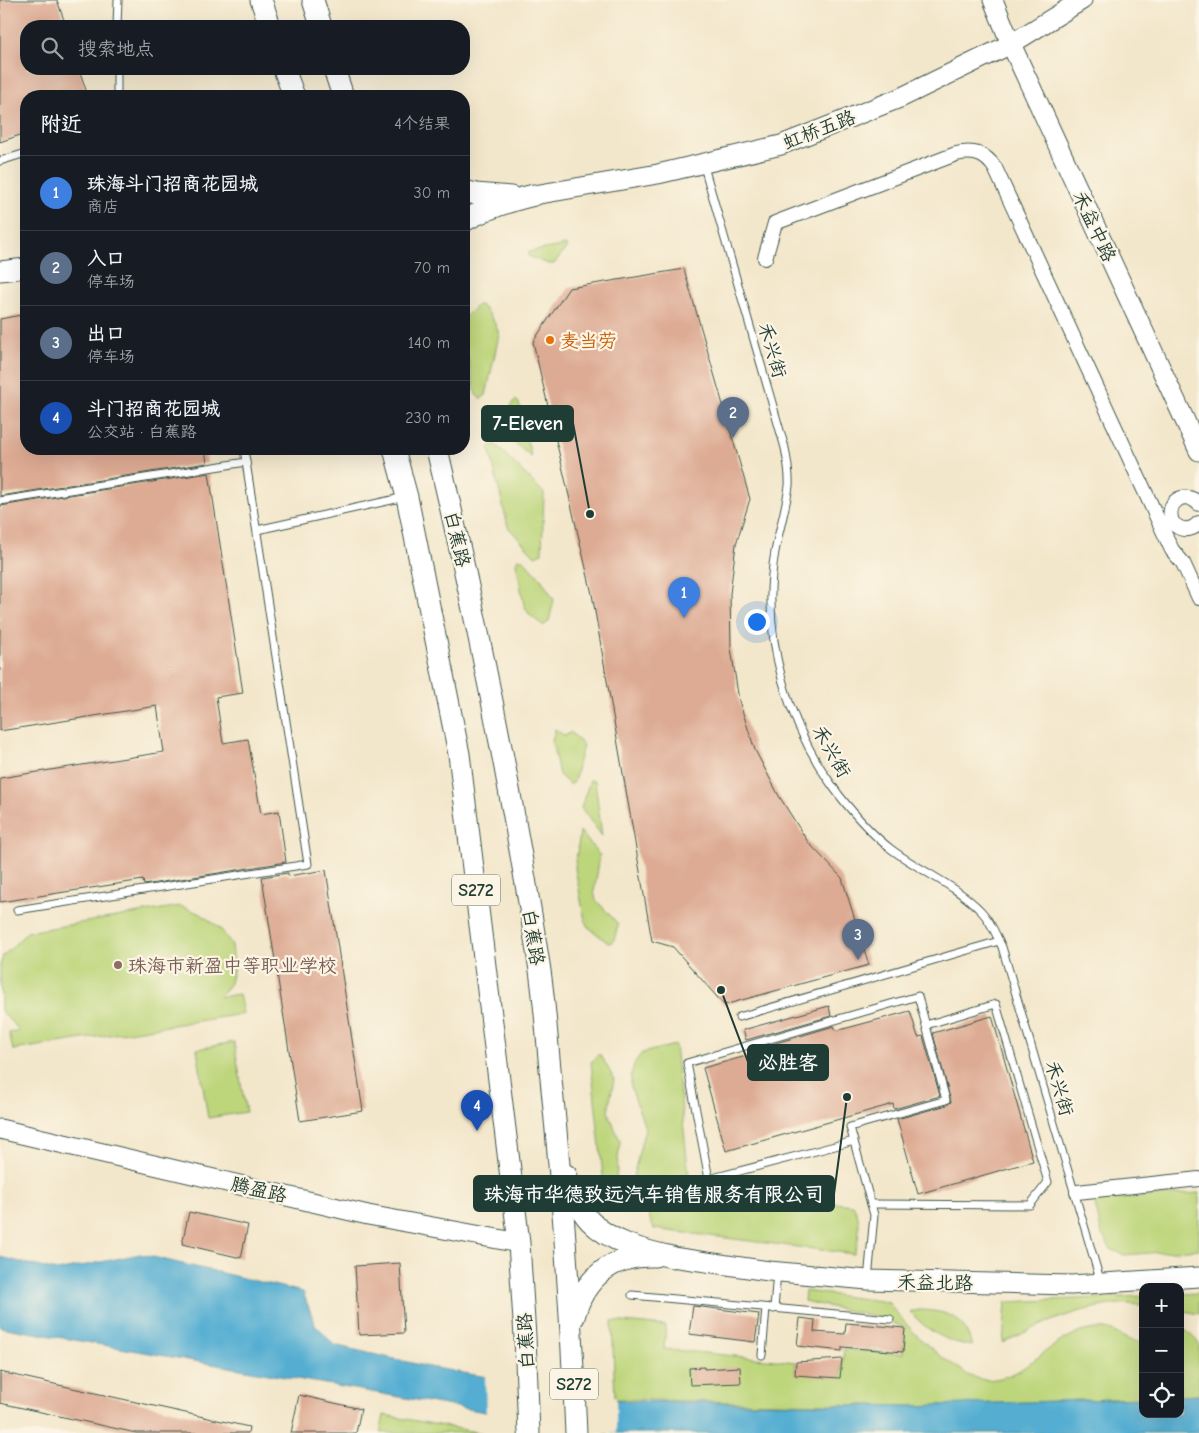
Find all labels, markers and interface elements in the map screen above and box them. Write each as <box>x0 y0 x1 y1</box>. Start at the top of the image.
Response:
search box <box>20 20 470 75</box>
icon: search <box>38 34 66 62</box>
text: 搜索地点 <box>78 38 154 60</box>
street label: 虹桥五路 <box>780 106 859 154</box>
text: 附近 <box>40 112 82 136</box>
text: 4个结果 <box>394 115 450 133</box>
text: 珠海斗门招商花园城 <box>87 173 258 195</box>
text: 1 <box>53 184 59 202</box>
text: 30 m <box>414 184 450 202</box>
street label: 禾益中路 <box>1068 187 1120 266</box>
text: 商店 <box>87 198 119 216</box>
text: 入口 <box>87 248 125 270</box>
text: 2 <box>52 259 60 277</box>
text: 70 m <box>414 259 450 277</box>
text: 停车场 <box>87 273 135 291</box>
street label: 禾兴街 <box>754 320 790 381</box>
text: 出口 <box>87 323 125 345</box>
place label: 麦当劳 <box>560 330 617 352</box>
text: 3 <box>52 334 60 352</box>
text: 140 m <box>408 334 450 352</box>
marker: 麦当劳 <box>544 334 556 346</box>
text: 停车场 <box>87 348 135 366</box>
pin: 2 <box>717 397 749 438</box>
text: 斗门招商花园城 <box>87 398 220 420</box>
callout: 7-Eleven <box>482 406 573 441</box>
text: 4 <box>52 409 60 427</box>
text: 230 m <box>405 409 450 427</box>
text: 7-Eleven <box>493 412 563 435</box>
text: 公交站 · 白蕉路 <box>87 423 197 441</box>
street label: 白蕉路 <box>440 509 474 569</box>
pin: 1 <box>668 577 700 618</box>
your location <box>744 609 770 635</box>
street label: 禾兴街 <box>807 721 855 782</box>
road number: S272 <box>452 874 500 906</box>
street label: 白蕉路 <box>518 907 548 967</box>
pin: 3 <box>842 919 874 960</box>
place label: 珠海市新盈中等职业学校 <box>128 955 337 977</box>
marker: 珠海市新盈中等职业学校 <box>112 959 124 971</box>
callout: 必胜客 <box>748 1045 828 1080</box>
text: 必胜客 <box>758 1051 818 1074</box>
street label: 禾兴街 <box>1041 1058 1077 1119</box>
pin: 4 <box>461 1090 493 1131</box>
street label: 腾盈路 <box>229 1173 289 1207</box>
callout: 珠海市华德致远汽车销售服务有限公司 <box>474 1176 834 1211</box>
text: 珠海市华德致远汽车销售服务有限公司 <box>484 1183 824 1206</box>
street label: 禾益北路 <box>897 1271 973 1295</box>
map controls <box>1139 1283 1184 1418</box>
button: + <box>1139 1283 1184 1328</box>
street label: 白蕉路 <box>514 1312 538 1370</box>
button: − <box>1139 1328 1184 1373</box>
road number: S272 <box>550 1368 598 1400</box>
button: locate <box>1139 1373 1184 1418</box>

